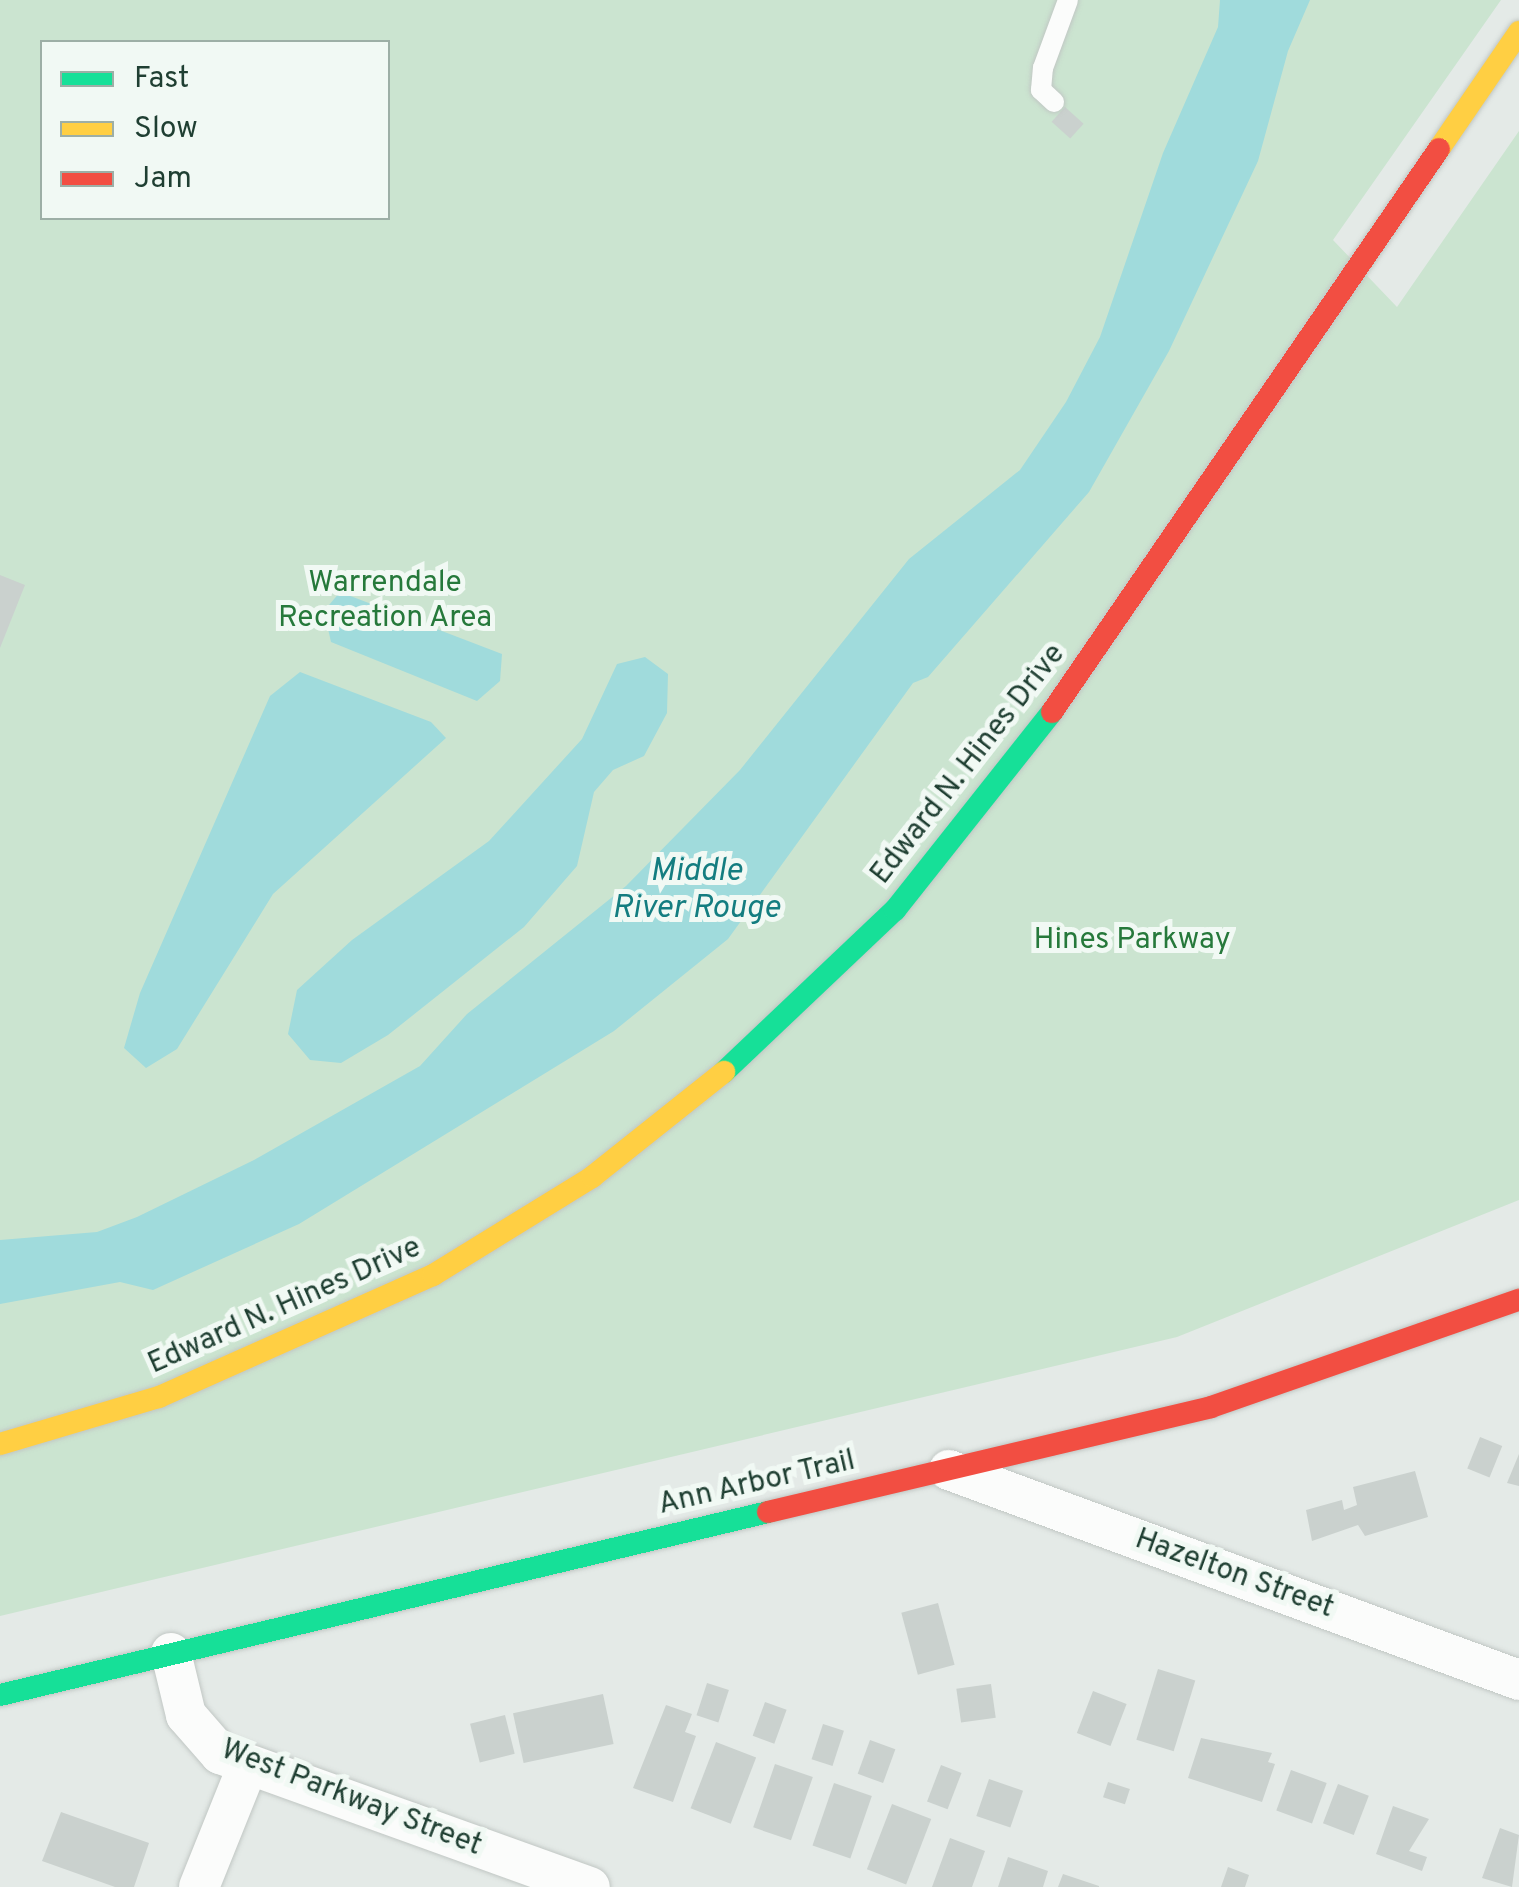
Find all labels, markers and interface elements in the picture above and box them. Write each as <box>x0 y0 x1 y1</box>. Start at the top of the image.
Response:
legend <box>40 40 390 220</box>
text: Fast <box>134 61 189 98</box>
text: Slow <box>134 111 198 148</box>
text: Jam <box>134 161 192 198</box>
park label: Warrendale Recreation Area <box>277 566 493 636</box>
street label: Edward N. Hines Drive <box>864 638 1074 892</box>
water label: Middle River Rouge <box>612 854 780 929</box>
park label: Hines Parkway <box>1033 923 1231 959</box>
street label: Edward N. Hines Drive <box>143 1231 427 1383</box>
street label: Ann Arbor Trail <box>654 1444 860 1524</box>
street label: Hazelton Street <box>1130 1522 1338 1628</box>
street label: West Parkway Street <box>216 1733 486 1865</box>

